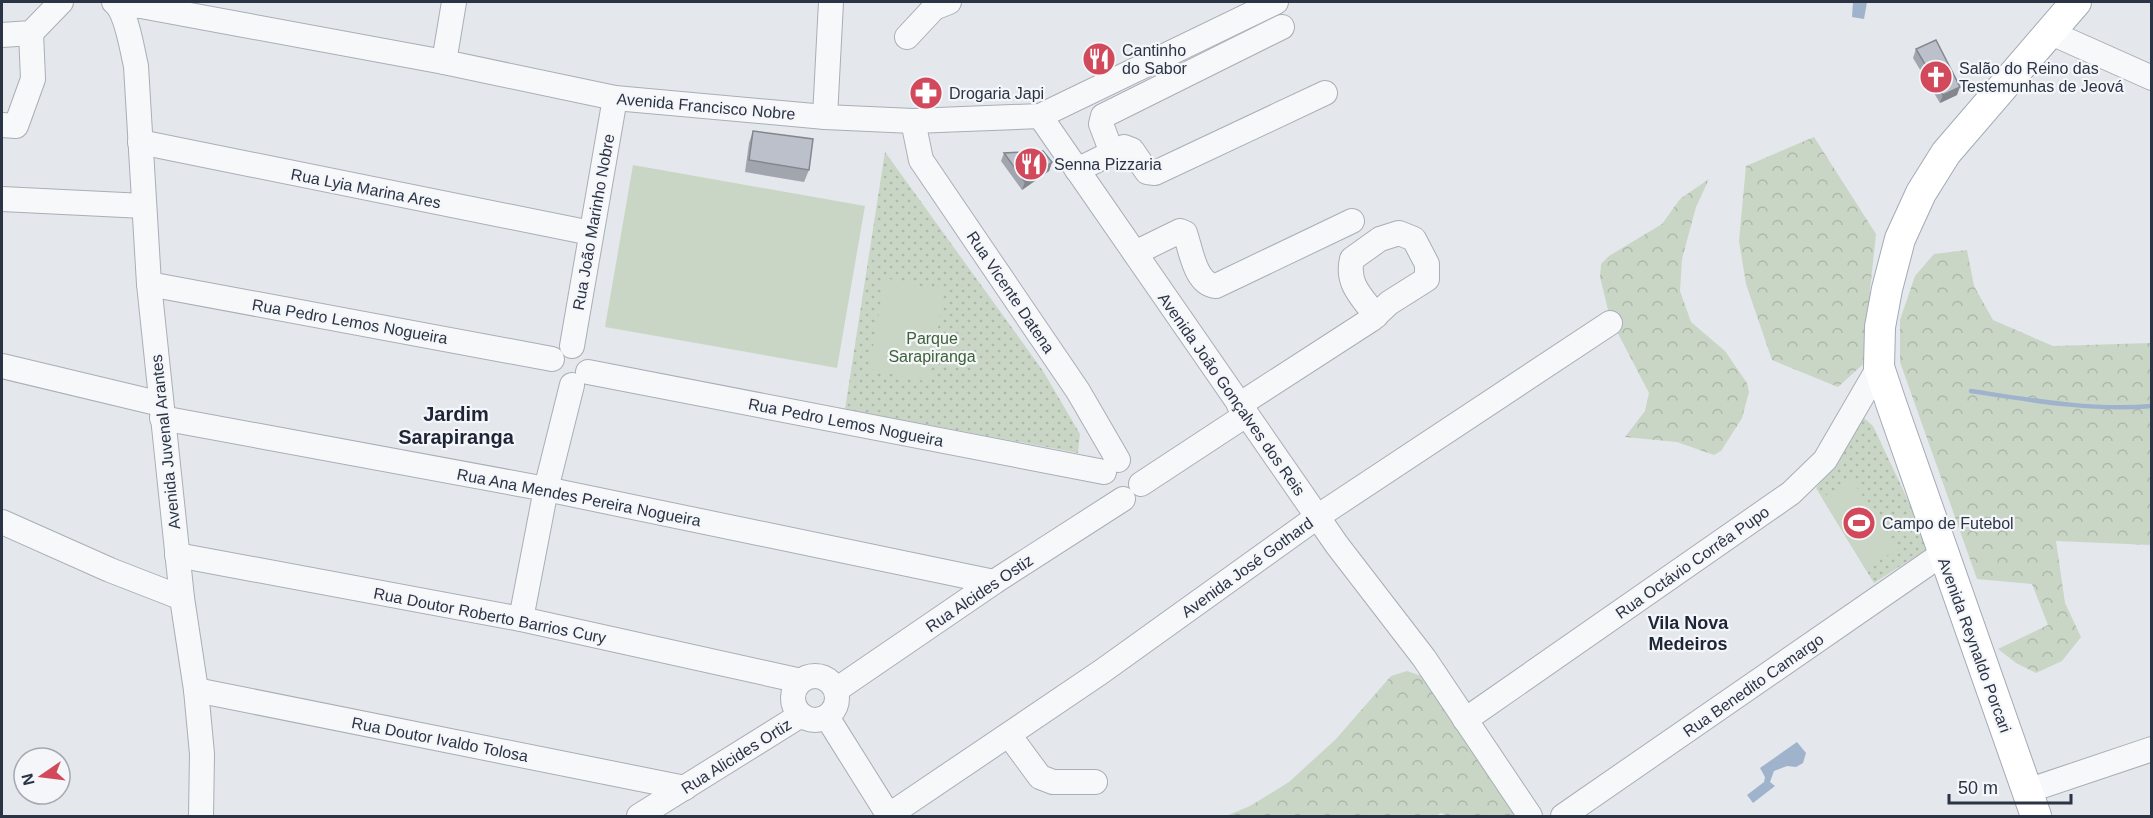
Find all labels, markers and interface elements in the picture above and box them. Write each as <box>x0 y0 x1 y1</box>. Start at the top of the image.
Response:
restaurant icon: Cantinho do Sabor <box>1081 41 1117 77</box>
place label: Cantinho do Sabor <box>1122 42 1188 77</box>
church icon: Salão do Reino das Testemunhas de Jeová <box>1918 59 1954 95</box>
place label: Salão do Reino das Testemunhas de Jeová <box>1959 60 2124 95</box>
pharmacy icon: Drogaria Japi <box>908 75 944 111</box>
place label: Drogaria Japi <box>949 85 1044 102</box>
street label: Avenida Francisco Nobre <box>616 90 796 123</box>
street label: Rua João Marinho Nobre <box>570 132 617 312</box>
restaurant icon: Senna Pizzaria <box>1013 146 1049 182</box>
place label: Senna Pizzaria <box>1054 156 1162 173</box>
street label: Rua Lyia Marina Ares <box>289 166 442 211</box>
street label: Rua Vicente Datena <box>964 228 1058 356</box>
street label: Avenida João Gonçalves dos Reis <box>1155 290 1308 499</box>
street label: Rua Pedro Lemos Nogueira <box>251 296 449 347</box>
park label: Parque Sarapiranga <box>888 330 976 365</box>
street label: Avenida Juvenal Arantes <box>148 354 183 530</box>
street label: Rua Pedro Lemos Nogueira <box>747 395 945 450</box>
district label: Jardim Sarapiranga <box>398 403 515 448</box>
street label: Rua Ana Mendes Pereira Nogueira <box>455 465 702 530</box>
street label: Rua Octávio Corrêa Pupo <box>1612 503 1772 622</box>
sports icon: Campo de Futebol <box>1841 505 1877 541</box>
street label: Avenida José Gothard <box>1178 514 1316 621</box>
place label: Campo de Futebol <box>1882 515 2014 532</box>
street label: Rua Alcides Ostiz <box>923 551 1036 636</box>
street label: Avenida Reynaldo Porcari <box>1935 555 2014 735</box>
street label: Rua Doutor Roberto Barrios Cury <box>372 585 608 646</box>
district label: Vila Nova Medeiros <box>1648 613 1729 654</box>
street label: Rua Benedito Camargo <box>1680 630 1827 740</box>
street label: Rua Doutor Ivaldo Tolosa <box>350 714 530 765</box>
street label: Rua Alicides Ortiz <box>678 716 794 797</box>
north arrow <box>12 746 72 806</box>
scale bar <box>1949 767 2070 805</box>
text: N <box>18 772 38 787</box>
text: 50 m <box>1958 778 1998 798</box>

